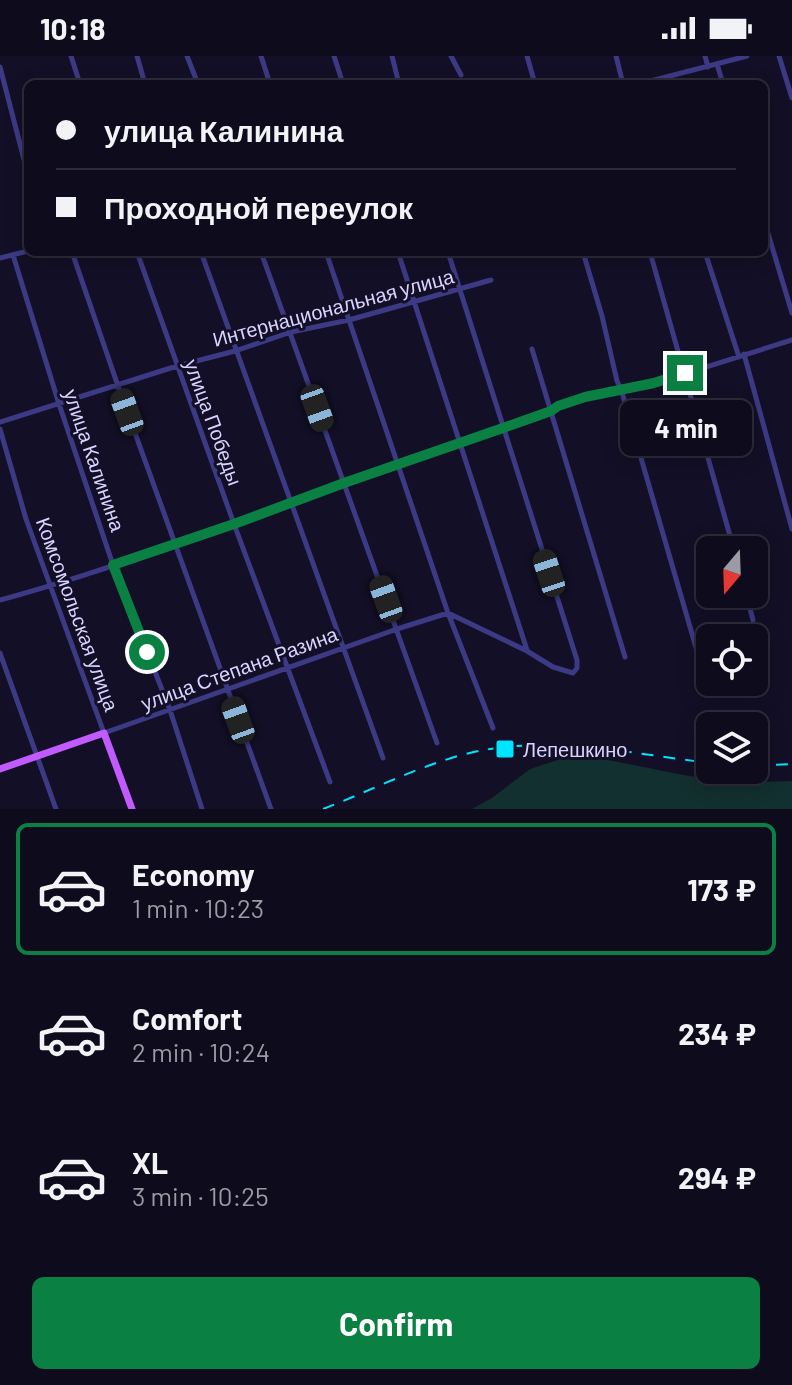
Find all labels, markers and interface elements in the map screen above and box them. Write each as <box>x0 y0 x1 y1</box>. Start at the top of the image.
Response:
text: 10:18 <box>40 10 106 46</box>
text: улица Калинина <box>104 112 344 148</box>
text: Проходной переулок <box>104 189 413 225</box>
street label: Интернациональная улица <box>210 263 457 351</box>
route end <box>667 355 703 391</box>
street label: улица Победы <box>180 356 248 488</box>
car <box>298 381 336 435</box>
car <box>108 385 146 439</box>
street label: улица Калинина <box>59 386 131 535</box>
callout: 4 min <box>619 401 751 457</box>
text: 4 min <box>654 412 718 443</box>
street label: Комсомольская улица <box>32 514 125 715</box>
north arrow <box>696 536 768 608</box>
map controls <box>696 536 768 784</box>
car <box>530 546 568 600</box>
car <box>367 572 405 626</box>
street label: улица Степана Разина <box>137 621 342 715</box>
button: locate <box>696 624 768 696</box>
route start <box>129 634 165 670</box>
car <box>219 693 257 747</box>
button: layers <box>696 712 768 784</box>
place label: Лепешкино <box>523 737 627 761</box>
marker: Лепешкино <box>494 738 516 760</box>
icon: car <box>36 853 108 925</box>
text: Economy <box>132 856 255 892</box>
text: 173 ₽ <box>687 871 756 907</box>
text: 1 min · 10:23 <box>132 892 264 923</box>
icon: car <box>36 997 108 1069</box>
text: Comfort <box>132 1000 242 1036</box>
text: 234 ₽ <box>678 1015 756 1051</box>
text: 2 min · 10:24 <box>132 1036 270 1067</box>
icon: car <box>36 1141 108 1213</box>
text: XL <box>132 1144 168 1180</box>
text: 294 ₽ <box>678 1159 756 1195</box>
text: 3 min · 10:25 <box>132 1180 269 1211</box>
button: Confirm <box>32 1277 760 1369</box>

